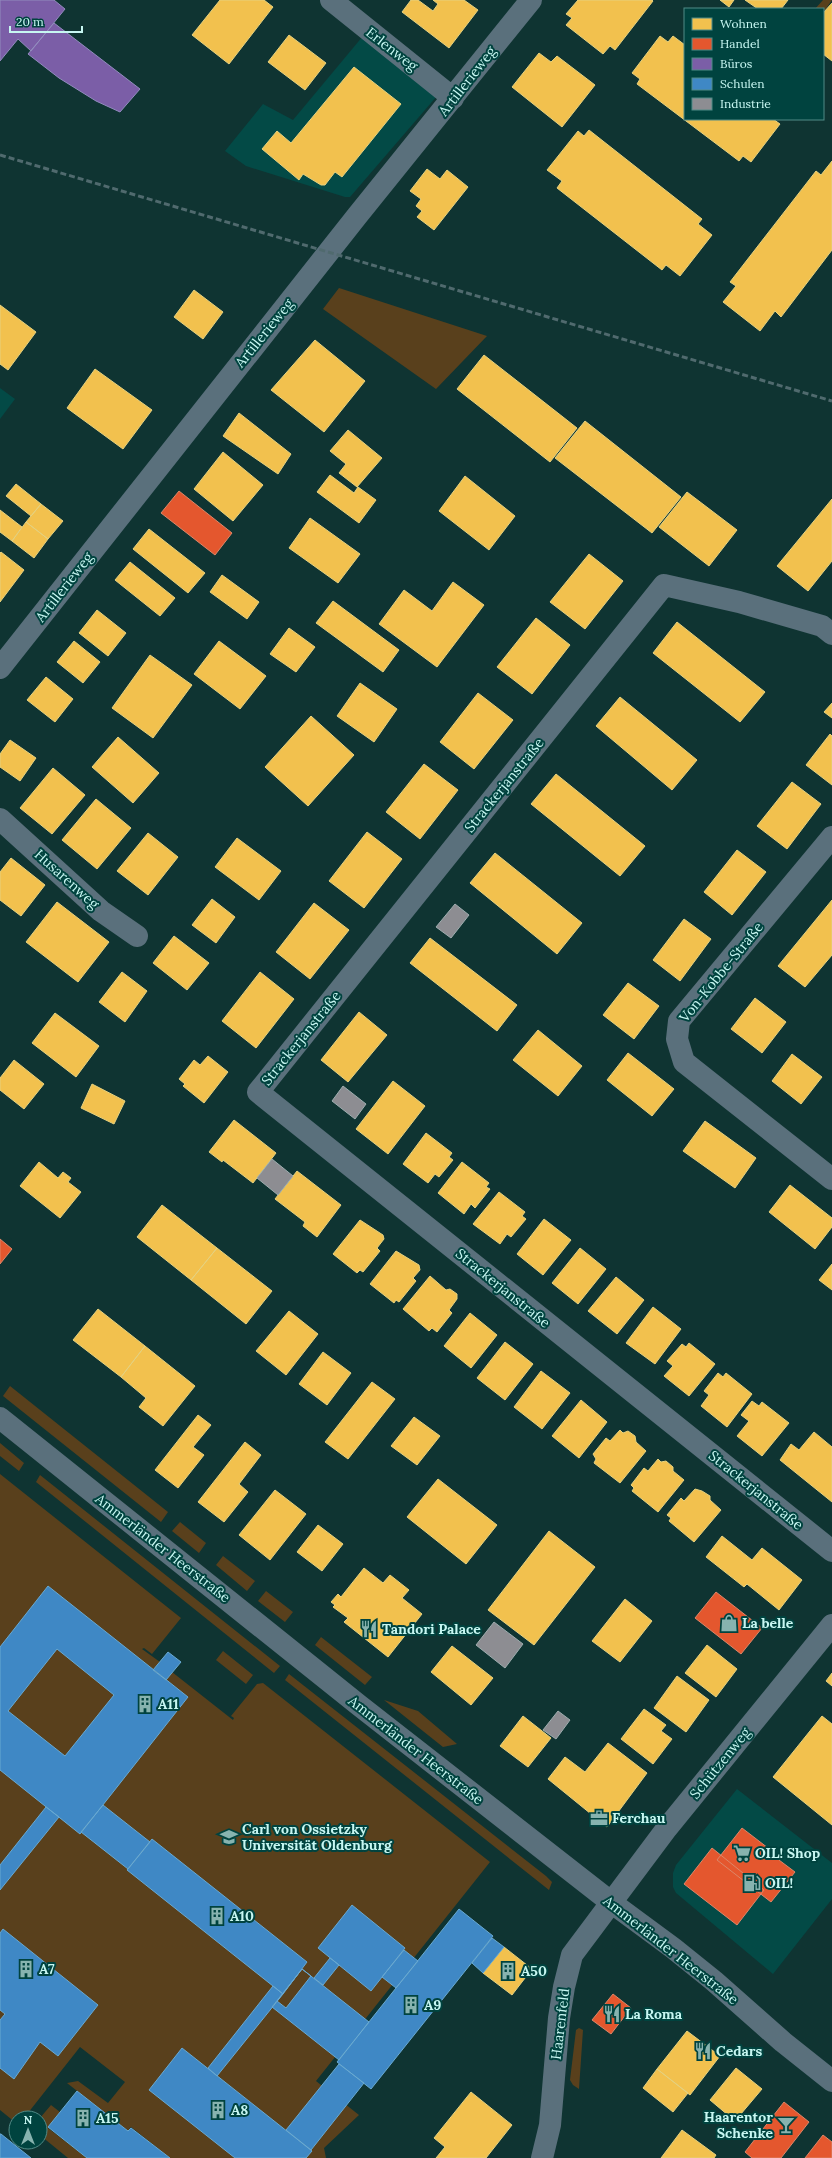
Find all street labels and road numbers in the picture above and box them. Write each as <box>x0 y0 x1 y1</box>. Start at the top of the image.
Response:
street label: Erlenweg <box>363 23 422 75</box>
street label: Artillerieweg <box>434 42 500 120</box>
street label: Artillerieweg <box>230 295 297 372</box>
street label: Artillerieweg <box>31 548 97 626</box>
street label: Strackerjanstraße <box>460 734 548 836</box>
street label: Husarenweg <box>31 845 103 913</box>
street label: Von-Kobbe-Straße <box>674 918 767 1026</box>
street label: Strackerjanstraße <box>257 987 345 1089</box>
street label: Strackerjanstraße <box>452 1244 554 1332</box>
street label: Strackerjanstraße <box>705 1446 807 1534</box>
street label: Ammerländer Heerstraße <box>91 1489 235 1607</box>
street label: Ammerländer Heerstraße <box>344 1691 488 1809</box>
street label: Schützenweg <box>686 1723 754 1802</box>
street label: Ammerländer Heerstraße <box>599 1891 743 2009</box>
street label: Haarenfeld <box>547 1987 573 2061</box>

